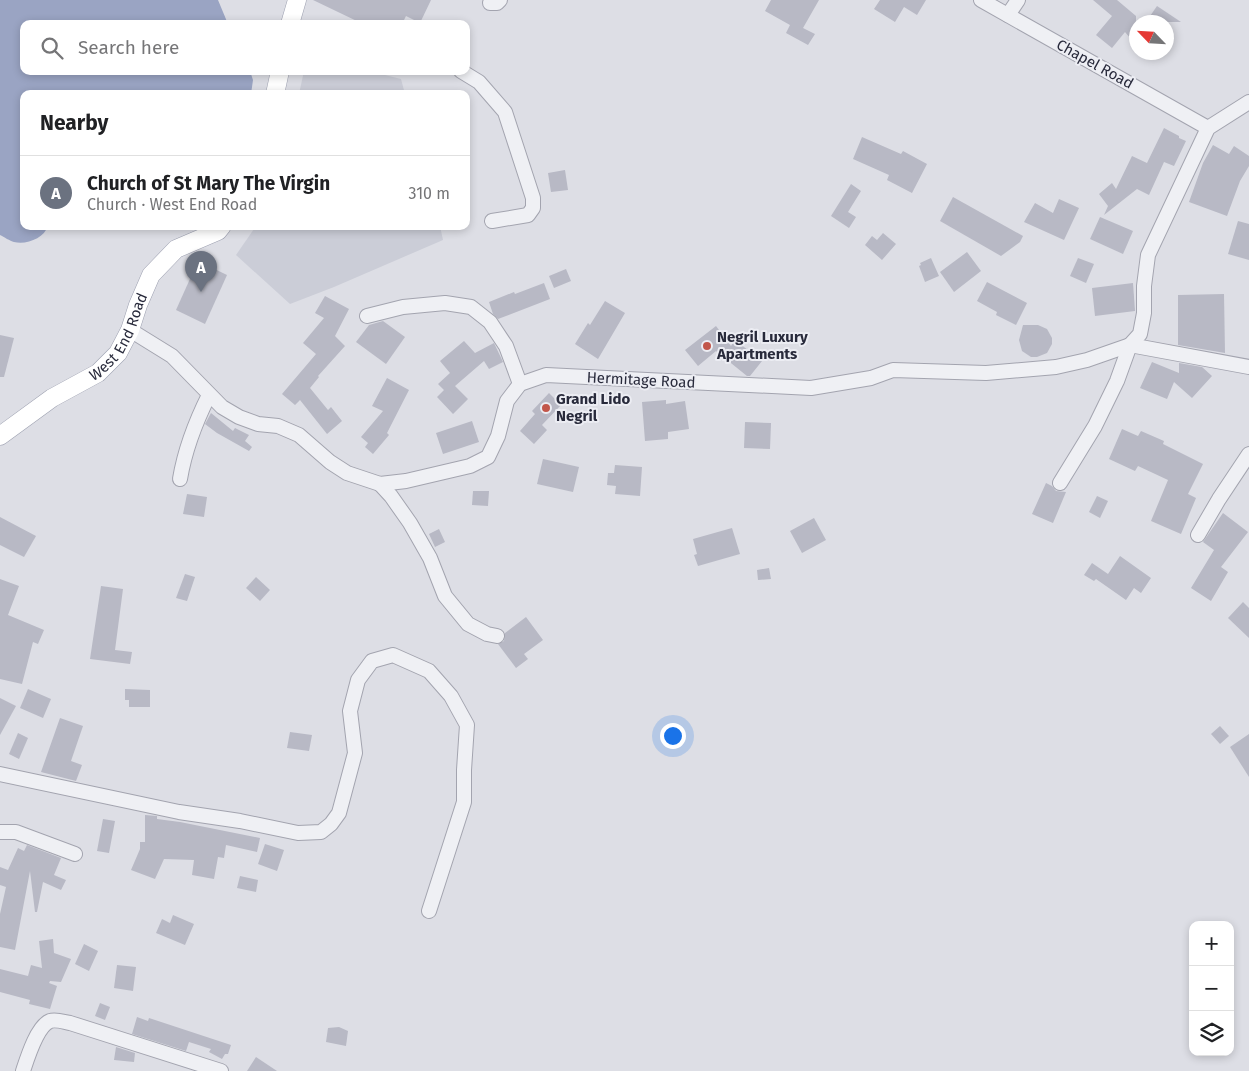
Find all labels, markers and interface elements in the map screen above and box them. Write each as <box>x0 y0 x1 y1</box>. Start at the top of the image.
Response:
north arrow <box>1129 15 1174 60</box>
search box <box>20 20 470 75</box>
icon: search <box>38 34 66 62</box>
street label: Chapel Road <box>1053 35 1137 93</box>
text: Search here <box>78 36 179 59</box>
text: Nearby <box>40 110 108 136</box>
text: Church of St Mary The Virgin <box>87 172 330 195</box>
text: A <box>51 184 61 203</box>
text: 310 m <box>409 184 450 203</box>
text: Church · West End Road <box>87 195 257 214</box>
pin: A <box>185 251 217 292</box>
street label: West End Road <box>86 290 151 385</box>
place label: Negril Luxury Apartments <box>716 328 808 363</box>
marker: Negril Luxury Apartments <box>701 340 713 352</box>
street label: Hermitage Road <box>586 368 696 392</box>
place label: Grand Lido Negril <box>556 390 631 425</box>
marker: Grand Lido Negril <box>540 402 552 414</box>
your location <box>660 723 686 749</box>
map controls <box>1189 921 1234 1056</box>
button: + <box>1189 921 1234 966</box>
button: − <box>1189 966 1234 1011</box>
button: layers <box>1189 1011 1234 1056</box>

